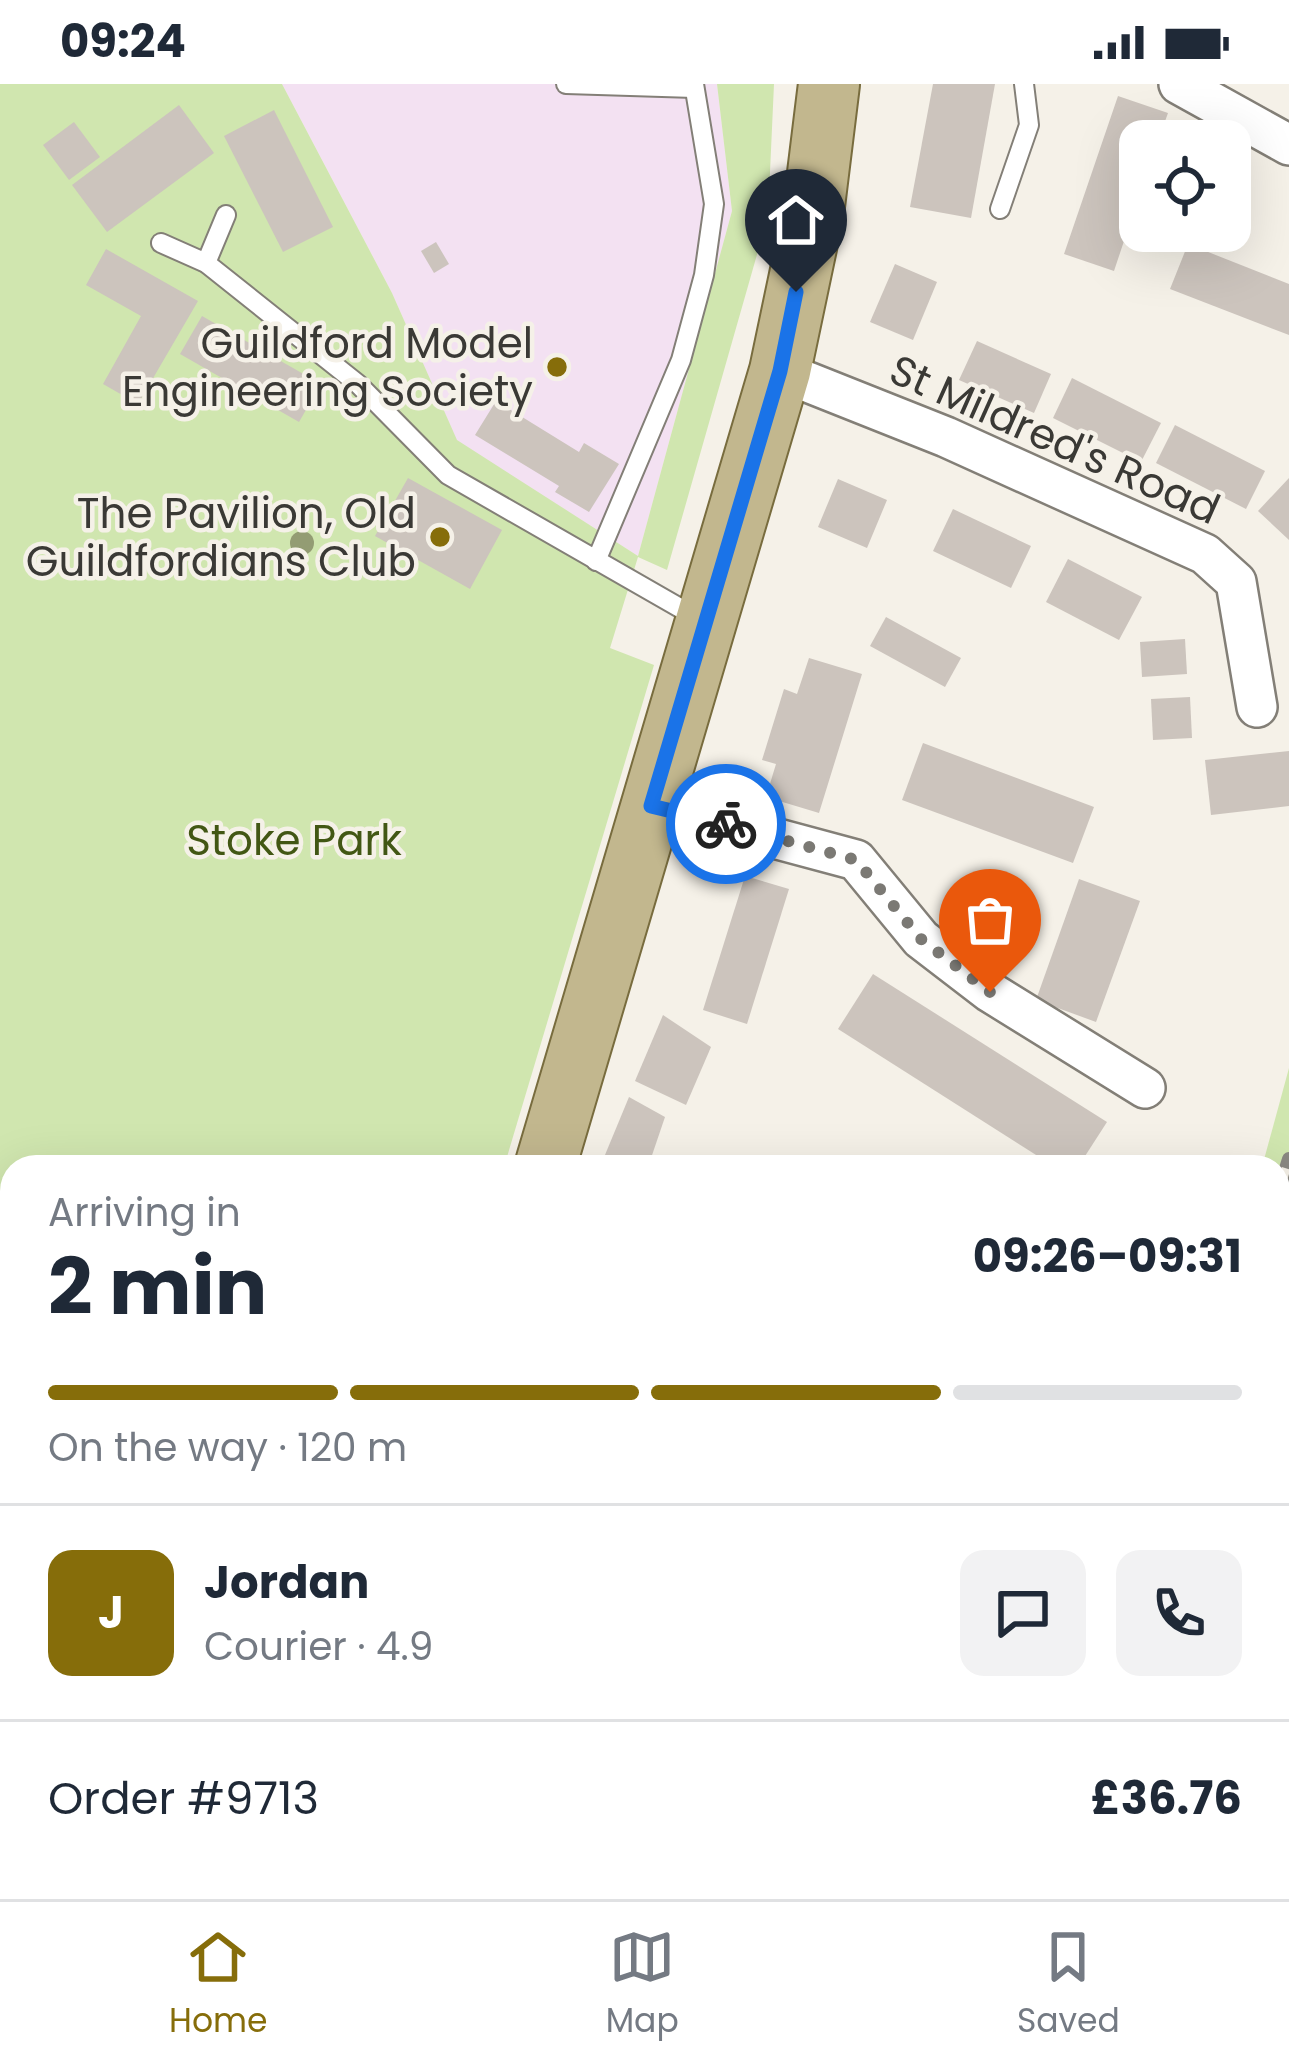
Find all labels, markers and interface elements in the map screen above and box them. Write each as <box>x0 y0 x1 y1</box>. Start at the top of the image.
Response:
text: 09:24 <box>60 10 186 73</box>
map controls <box>1119 120 1251 252</box>
button: locate <box>1119 120 1251 252</box>
pin <box>745 169 847 292</box>
icon: home <box>763 187 829 253</box>
place label: Guildford Model Engineering Society <box>122 314 533 421</box>
street label: St Mildred's Road <box>880 340 1229 539</box>
marker: Guildford Model Engineering Society <box>544 354 570 380</box>
place label: The Pavilion, Old Guildfordians Club <box>26 484 416 591</box>
marker: The Pavilion, Old Guildfordians Club <box>427 524 453 550</box>
courier <box>666 764 786 884</box>
icon: bike <box>693 791 759 857</box>
park label: Stoke Park <box>186 811 402 870</box>
pin <box>939 869 1041 992</box>
icon: bag <box>957 887 1023 953</box>
text: Arriving in <box>48 1185 241 1240</box>
text: 09:26–09:31 <box>973 1225 1242 1288</box>
text: 2 min <box>48 1232 267 1341</box>
text: On the way · 120 m <box>48 1420 407 1475</box>
button: chat <box>960 1550 1086 1676</box>
button: phone <box>1116 1550 1242 1676</box>
text: Jordan <box>204 1551 369 1614</box>
text: J <box>98 1581 124 1644</box>
text: Courier · 4.9 <box>204 1619 433 1674</box>
text: Order #9713 <box>48 1767 319 1830</box>
text: £36.76 <box>1091 1767 1242 1830</box>
tab: Home <box>169 1924 268 2046</box>
tab: Map <box>606 1924 679 2046</box>
tab: Saved <box>1017 1924 1120 2046</box>

